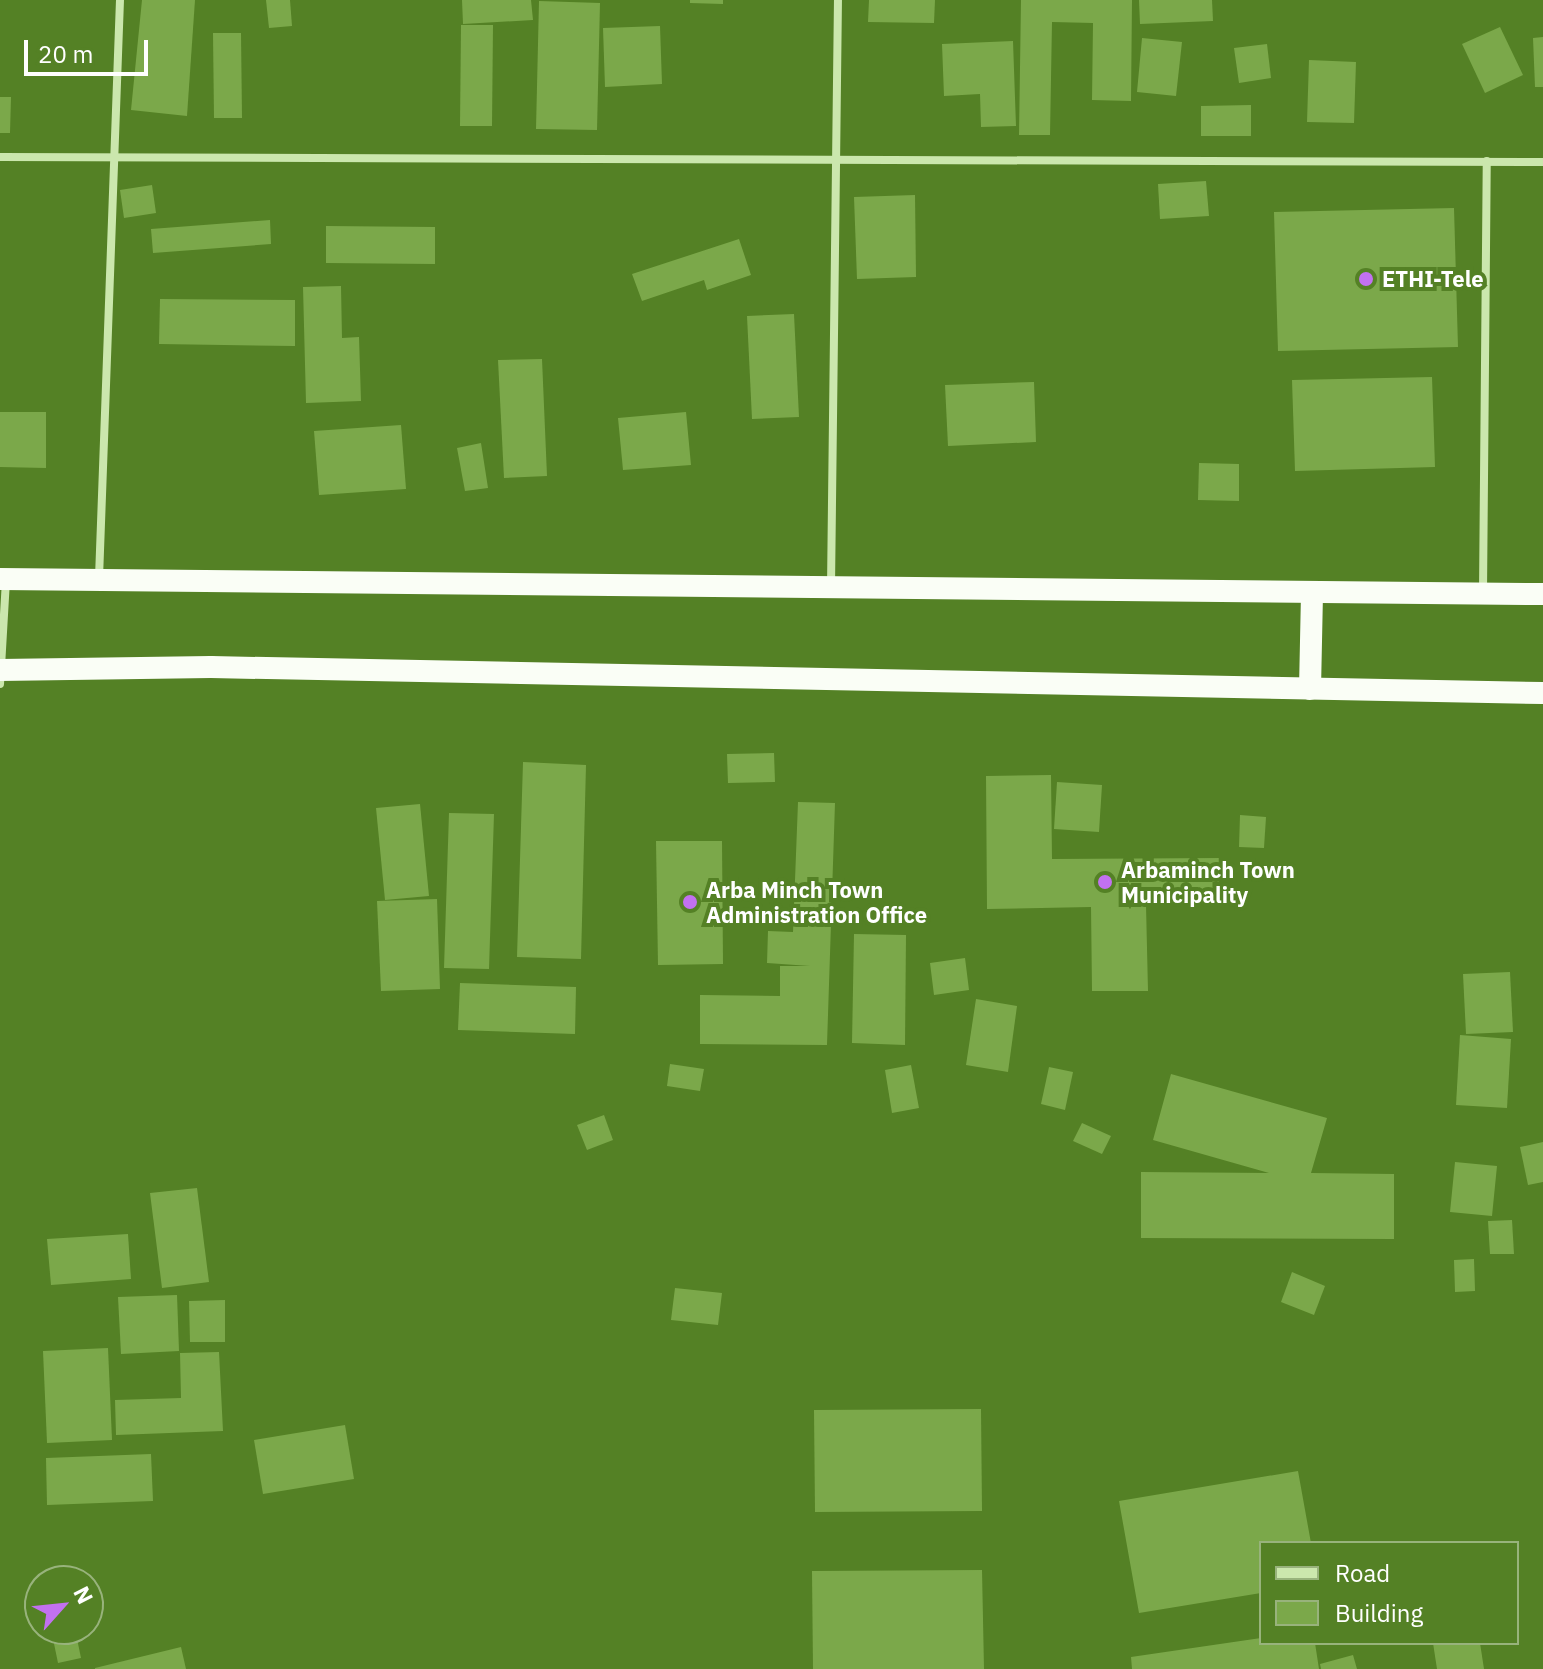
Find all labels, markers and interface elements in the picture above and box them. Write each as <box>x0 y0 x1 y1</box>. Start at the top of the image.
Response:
scale bar <box>28 24 152 74</box>
text: 20 m <box>38 38 93 70</box>
place label: ETHI-Tele <box>1382 266 1484 292</box>
marker: ETHI-Tele <box>1357 270 1375 288</box>
place label: Arbaminch Town Municipality <box>1121 856 1295 908</box>
marker: Arbaminch Town Municipality <box>1096 873 1114 891</box>
place label: Arba Minch Town Administration Office <box>706 876 927 928</box>
marker: Arba Minch Town Administration Office <box>681 893 699 911</box>
legend <box>1259 1541 1519 1645</box>
text: Road <box>1335 1557 1390 1589</box>
north arrow <box>24 1565 104 1645</box>
text: N <box>68 1581 101 1608</box>
text: Building <box>1335 1597 1423 1629</box>

